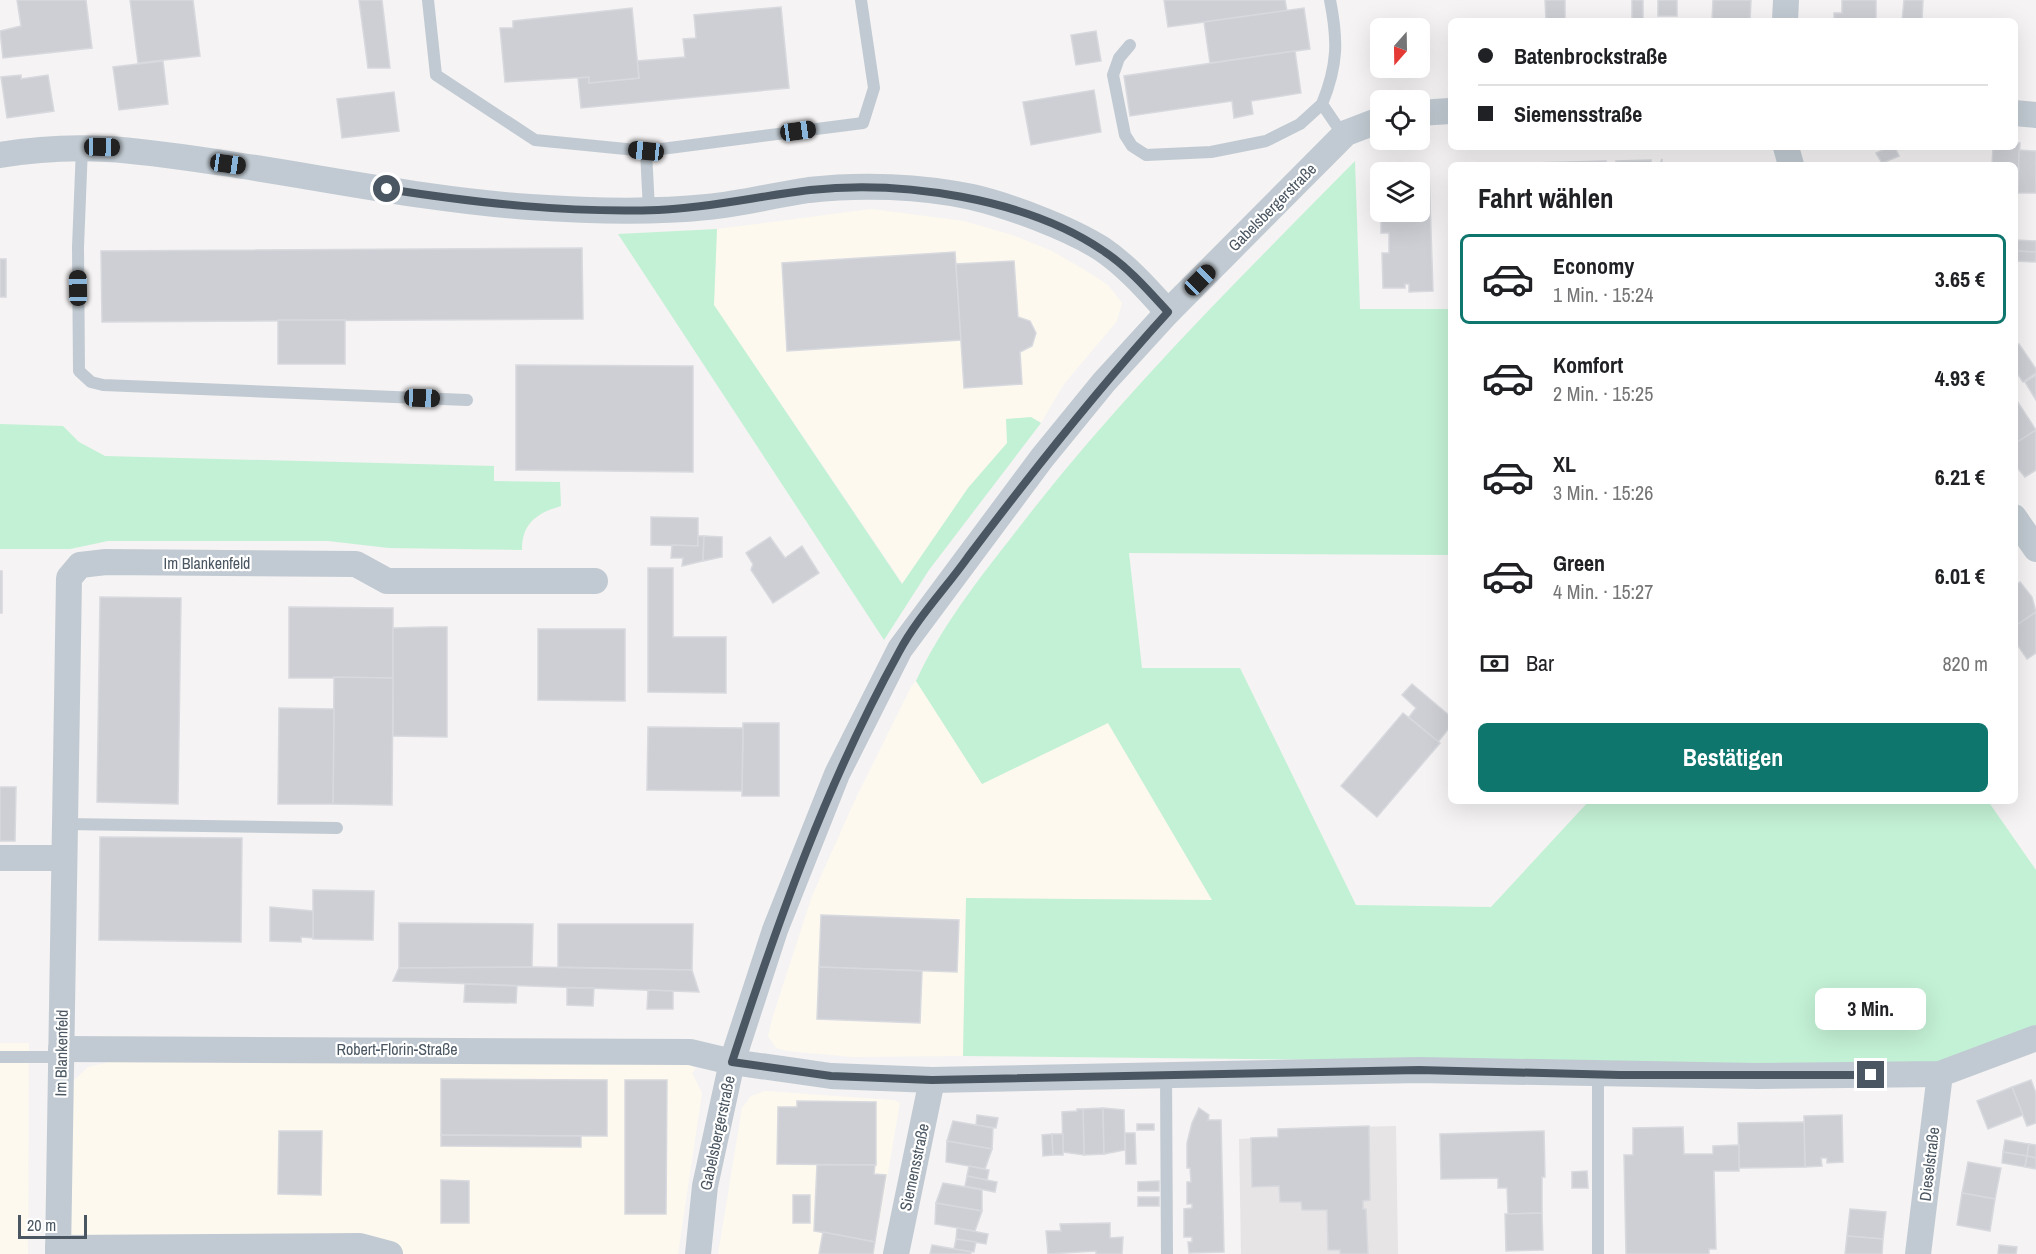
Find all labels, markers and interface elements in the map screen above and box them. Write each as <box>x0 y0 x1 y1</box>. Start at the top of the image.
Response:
north arrow <box>1370 18 1430 78</box>
map controls <box>1370 18 1430 222</box>
text: Batenbrockstraße <box>1514 41 1667 71</box>
button: locate <box>1370 90 1430 150</box>
text: Siemensstraße <box>1514 99 1642 129</box>
car <box>779 120 817 142</box>
car <box>84 138 120 156</box>
car <box>627 140 665 162</box>
car <box>209 153 247 175</box>
street label: Gabelsbergerstraße <box>1223 158 1321 256</box>
button: layers <box>1370 162 1430 222</box>
route start <box>373 175 400 202</box>
text: Fahrt wählen <box>1478 180 1614 216</box>
text: Economy <box>1553 251 1634 281</box>
icon: car <box>1481 252 1535 306</box>
car <box>1181 261 1219 299</box>
text: 3.65 € <box>1935 264 1985 294</box>
car <box>69 270 87 306</box>
text: 1 Min. · 15:24 <box>1553 281 1653 308</box>
text: Komfort <box>1553 350 1623 380</box>
icon: car <box>1481 351 1535 405</box>
text: 4.93 € <box>1935 363 1985 393</box>
text: 2 Min. · 15:25 <box>1553 380 1653 407</box>
car <box>404 388 440 408</box>
text: XL <box>1553 449 1576 479</box>
icon: car <box>1481 450 1535 504</box>
text: 6.21 € <box>1935 462 1985 492</box>
text: 3 Min. · 15:26 <box>1553 479 1653 506</box>
text: Green <box>1553 548 1605 578</box>
icon: car <box>1481 549 1535 603</box>
street label: Im Blankenfeld <box>164 552 250 574</box>
text: 6.01 € <box>1935 561 1985 591</box>
text: 4 Min. · 15:27 <box>1553 578 1653 605</box>
icon: cash <box>1478 647 1511 680</box>
text: Bar <box>1526 648 1554 678</box>
text: 820 m <box>1942 650 1988 677</box>
button: Bestätigen <box>1478 723 1988 792</box>
callout: 3 Min. <box>1816 988 1926 1030</box>
text: 3 Min. <box>1847 995 1894 1022</box>
street label: Im Blankenfeld <box>49 1009 73 1097</box>
street label: Robert-Florin-Straße <box>336 1038 458 1060</box>
route end <box>1857 1061 1884 1088</box>
street label: Gabelsbergerstraße <box>694 1074 740 1192</box>
street label: Siemensstraße <box>894 1121 934 1213</box>
street label: Dieselstraße <box>1914 1126 1944 1202</box>
scale bar <box>18 1212 87 1240</box>
text: 20 m <box>27 1214 56 1236</box>

